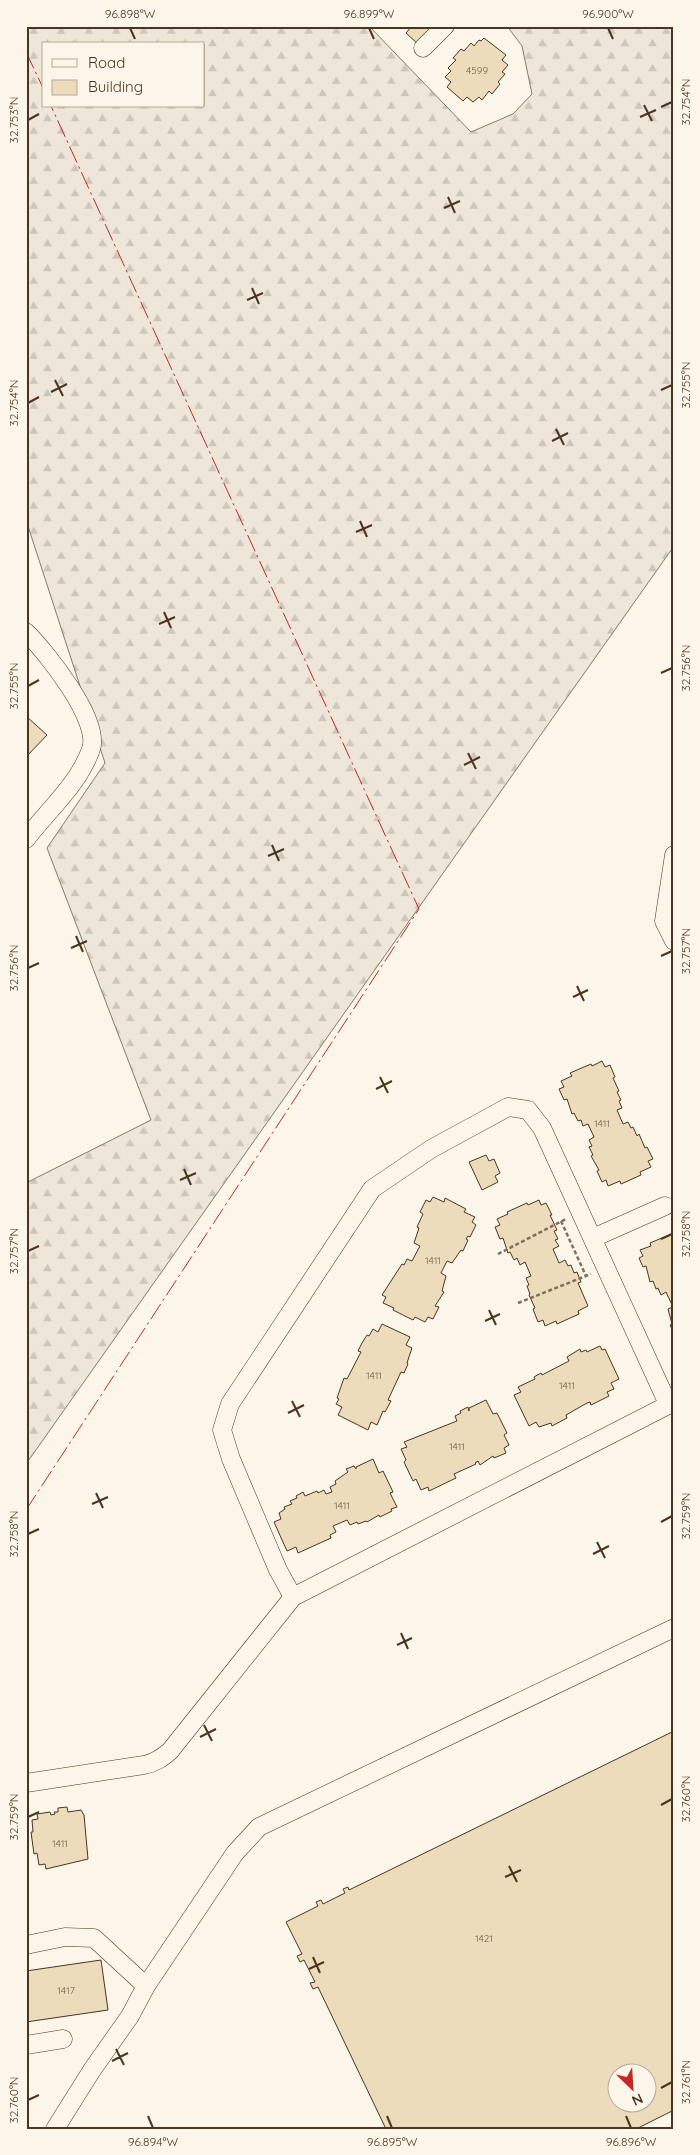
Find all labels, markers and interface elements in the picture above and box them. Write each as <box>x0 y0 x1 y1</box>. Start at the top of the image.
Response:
text: 96.898°W <box>105 6 156 21</box>
text: 96.899°W <box>344 6 395 21</box>
text: 96.900°W <box>582 6 634 21</box>
legend <box>42 42 205 108</box>
text: Road <box>88 53 125 72</box>
house number: 4599 <box>466 64 488 77</box>
text: Building <box>88 77 143 96</box>
text: 32.754°N <box>678 79 693 125</box>
text: 32.753°N <box>6 97 21 143</box>
text: 32.755°N <box>678 361 693 409</box>
text: 32.754°N <box>6 380 21 426</box>
text: 32.756°N <box>678 645 693 691</box>
text: 32.755°N <box>6 662 21 710</box>
text: 32.757°N <box>678 928 693 974</box>
text: 32.756°N <box>6 945 21 991</box>
house number: 1411 <box>594 1117 610 1130</box>
text: 32.758°N <box>678 1210 693 1258</box>
text: 32.757°N <box>6 1228 21 1274</box>
house number: 1411 <box>425 1254 441 1267</box>
house number: 1411 <box>366 1369 382 1382</box>
house number: 1411 <box>559 1379 575 1392</box>
house number: 1411 <box>449 1440 465 1453</box>
text: 32.759°N <box>678 1492 693 1540</box>
house number: 1411 <box>334 1499 350 1512</box>
text: 32.758°N <box>6 1510 21 1558</box>
text: 32.760°N <box>678 1775 693 1823</box>
text: 32.759°N <box>6 1793 21 1841</box>
house number: 1411 <box>52 1837 68 1850</box>
house number: 1421 <box>475 1932 493 1945</box>
house number: 1417 <box>57 1984 75 1997</box>
text: 32.761°N <box>678 2060 693 2104</box>
north arrow <box>608 2062 658 2112</box>
text: 32.760°N <box>6 2076 21 2124</box>
text: N <box>629 2089 646 2110</box>
text: 96.894°W <box>128 2134 179 2149</box>
text: 96.895°W <box>367 2134 418 2149</box>
text: 96.896°W <box>606 2134 657 2149</box>

